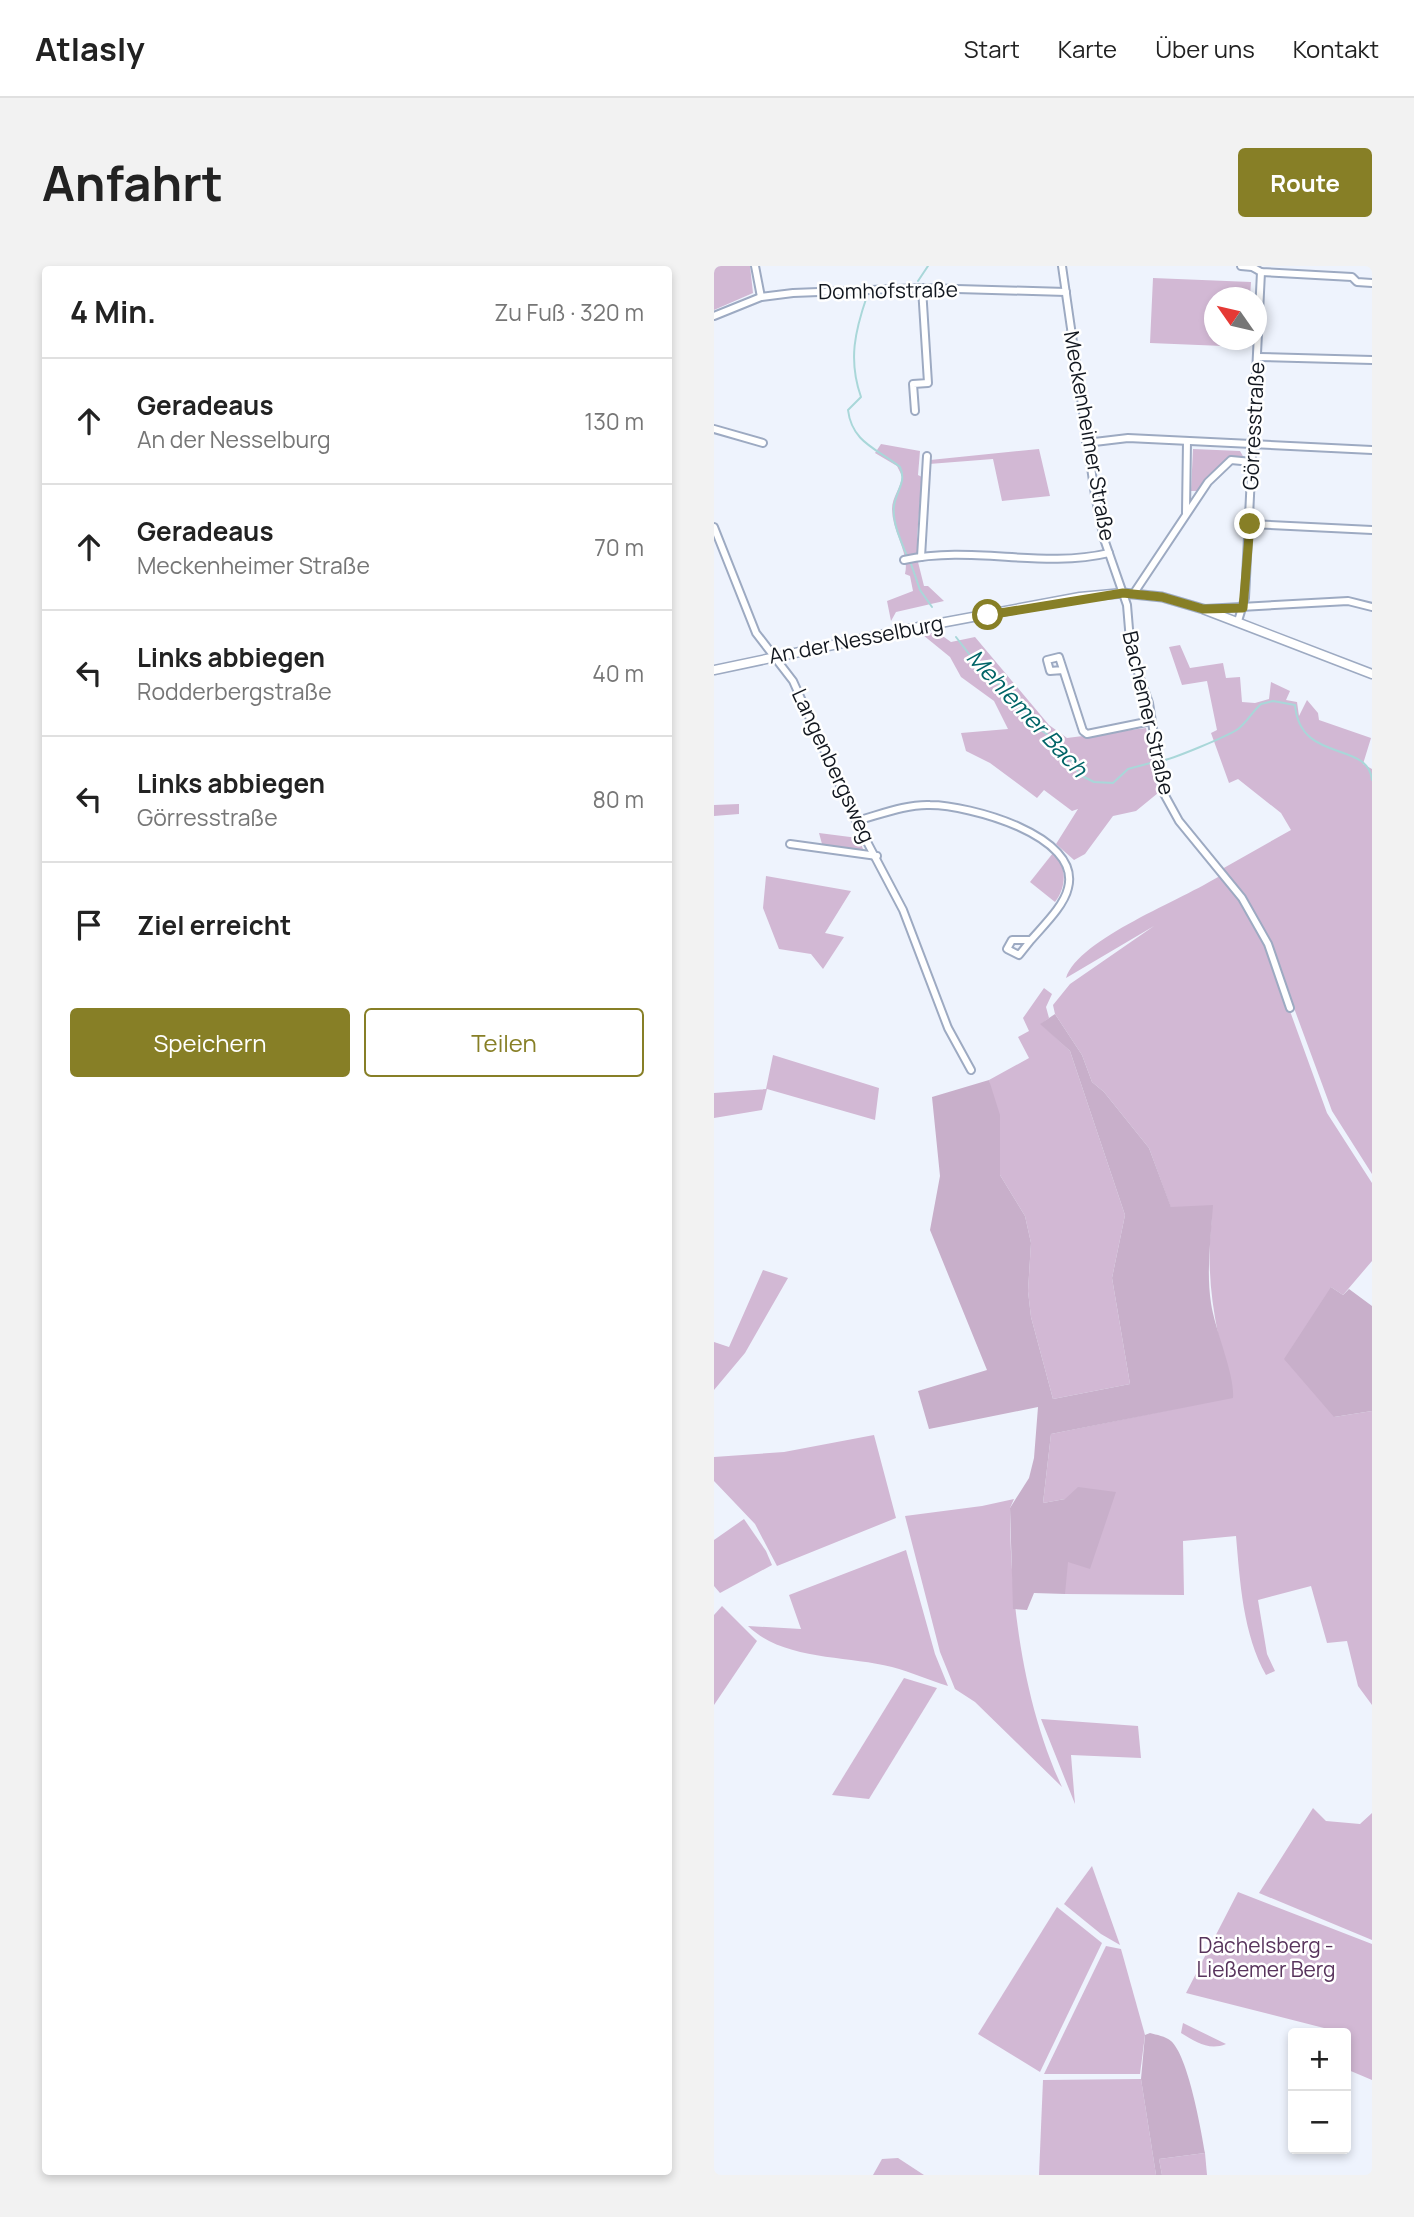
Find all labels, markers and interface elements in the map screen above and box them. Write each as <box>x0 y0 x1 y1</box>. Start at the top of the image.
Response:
text: Atlasly <box>35 26 145 71</box>
text: Start <box>964 32 1020 65</box>
text: Karte <box>1058 32 1117 65</box>
text: Über uns <box>1155 32 1255 65</box>
text: Kontakt <box>1293 32 1379 65</box>
button: Route <box>1238 148 1372 217</box>
text: Anfahrt <box>42 149 223 216</box>
street label: Domhofstraße <box>818 275 958 305</box>
north arrow <box>1204 287 1267 350</box>
text: 4 Min. <box>70 291 156 332</box>
text: Zu Fuß · 320 m <box>494 296 644 328</box>
street label: Meckenheimer Straße <box>1058 329 1122 543</box>
street label: Görresstraße <box>1236 361 1270 491</box>
text: Geradeaus <box>137 387 273 423</box>
icon: ahead <box>70 402 108 440</box>
text: 130 m <box>584 405 644 437</box>
text: An der Nesselburg <box>137 423 331 455</box>
route end <box>1234 508 1265 539</box>
text: Geradeaus <box>137 513 273 549</box>
icon: ahead <box>70 528 108 566</box>
text: 70 m <box>594 531 644 563</box>
text: Meckenheimer Straße <box>137 549 370 581</box>
route start <box>972 599 1003 630</box>
street label: An der Nesselburg <box>766 608 945 670</box>
street label: Bachemer Straße <box>1117 628 1181 797</box>
text: Links abbiegen <box>137 639 325 675</box>
water label: Mehlemer Bach <box>960 641 1096 784</box>
icon: left <box>70 654 108 692</box>
text: 40 m <box>592 657 644 689</box>
text: Rodderbergstraße <box>137 675 332 707</box>
street label: Langenbergsweg <box>786 684 882 847</box>
text: Links abbiegen <box>137 765 325 801</box>
icon: left <box>70 780 108 818</box>
text: 80 m <box>593 783 644 815</box>
text: Görresstraße <box>137 801 278 833</box>
icon: arrive <box>70 906 108 944</box>
text: Ziel erreicht <box>137 907 291 943</box>
button: Speichern <box>70 1008 350 1077</box>
button: Teilen <box>364 1008 644 1077</box>
park label: Dächelsberg - Ließemer Berg <box>1197 1931 1335 1983</box>
map controls <box>1288 2028 1351 2154</box>
button: + <box>1288 2028 1351 2091</box>
button: − <box>1288 2091 1351 2154</box>

